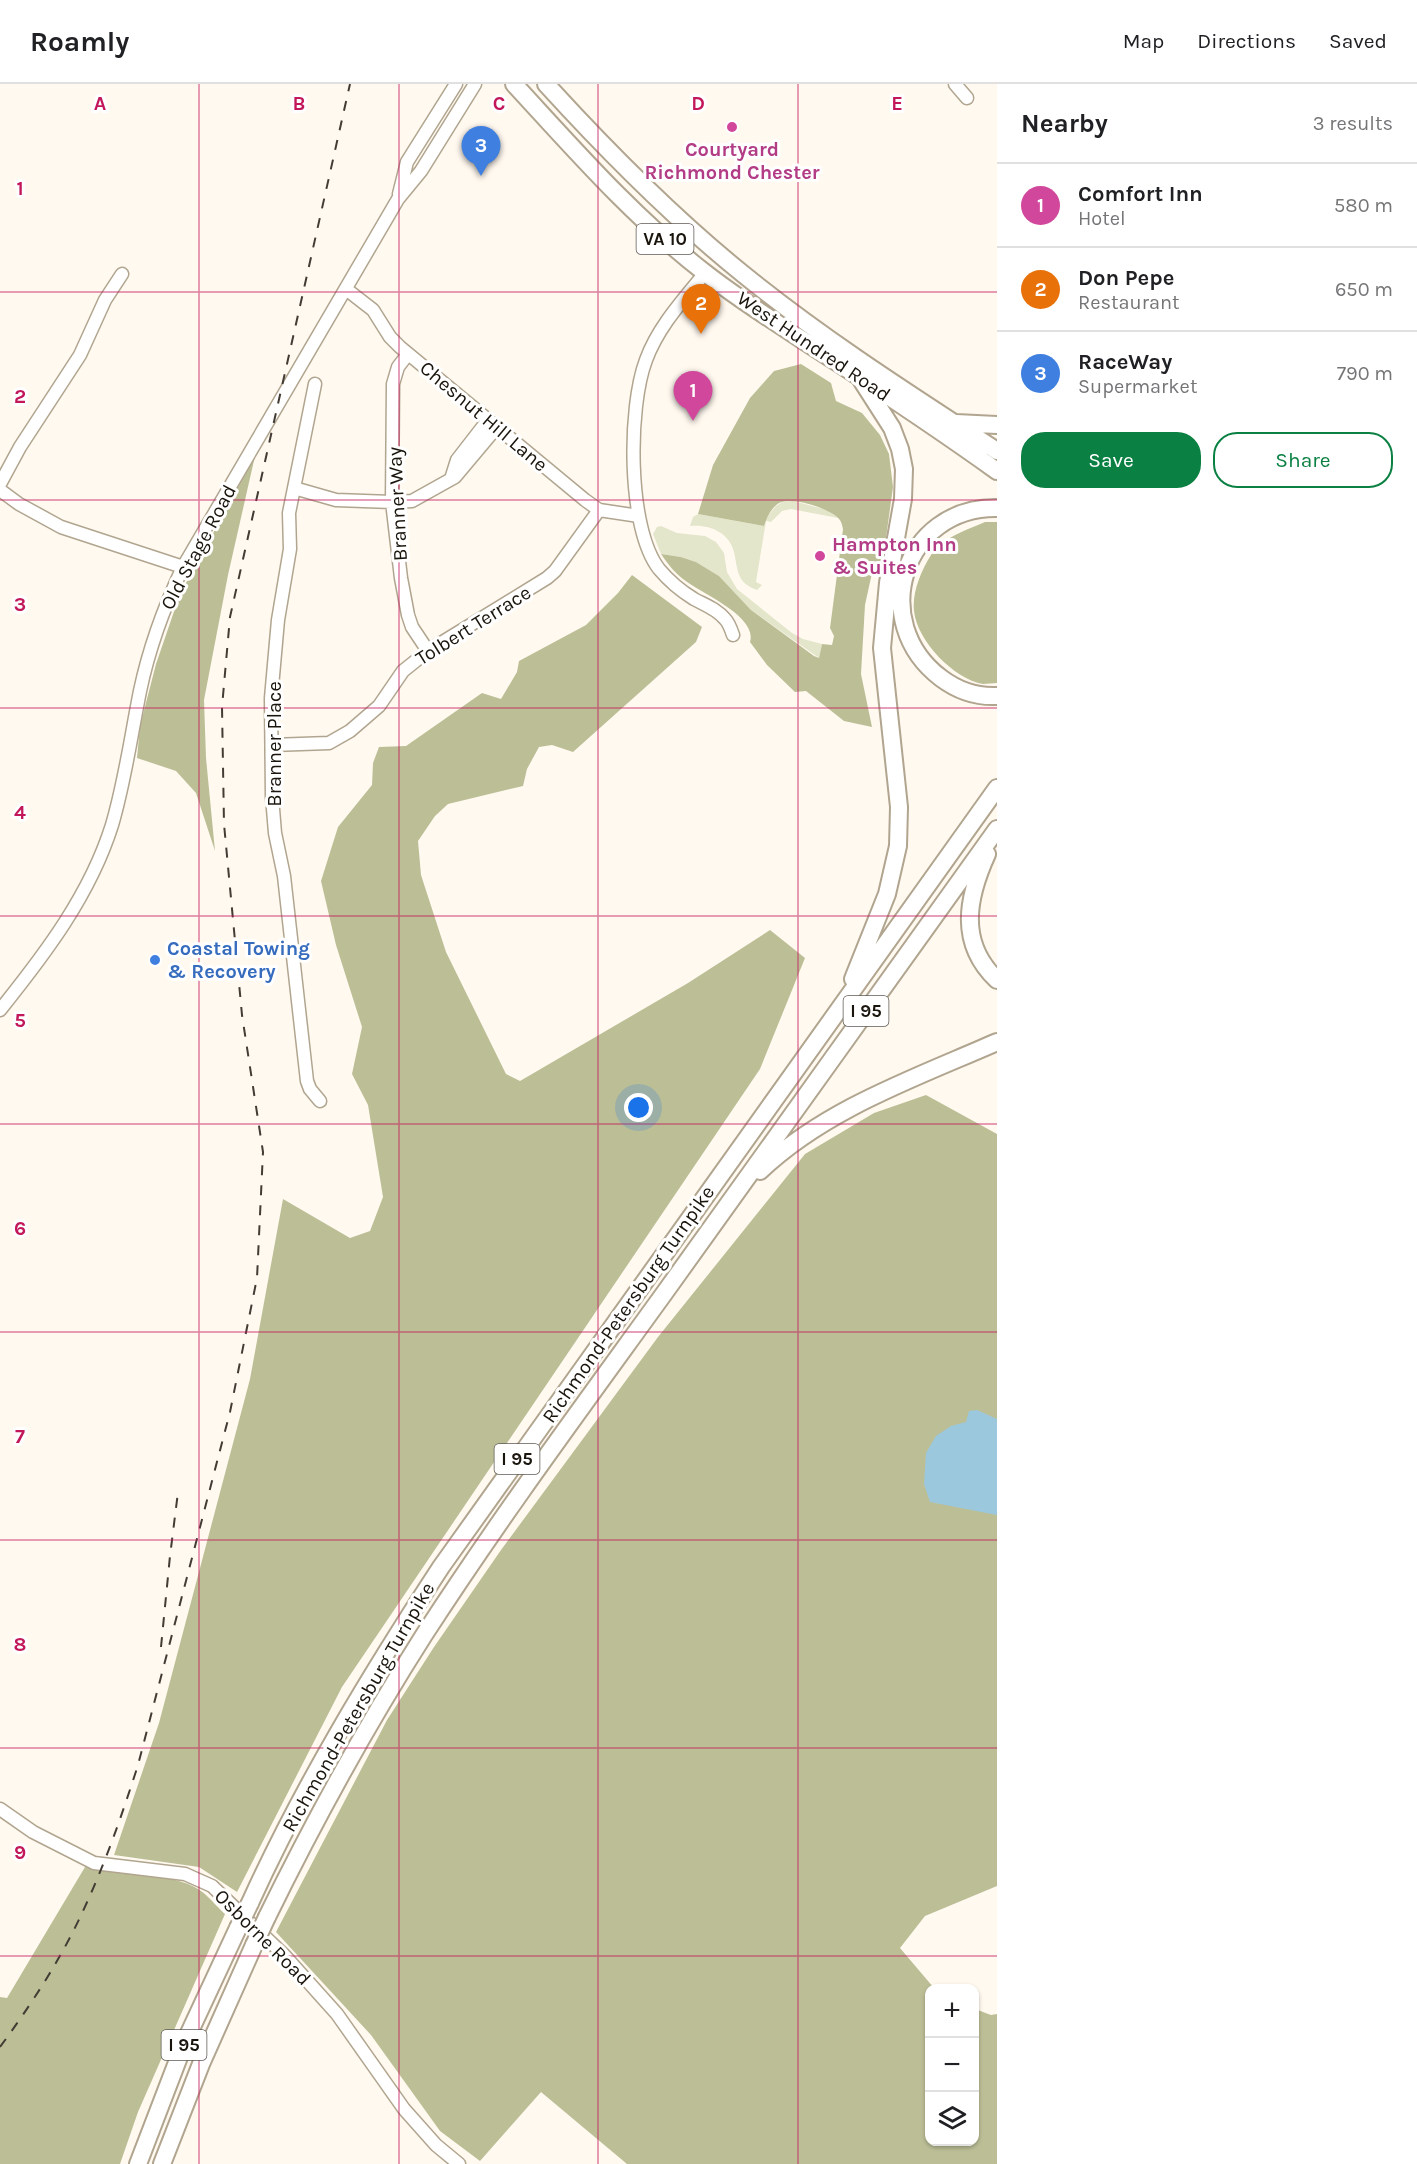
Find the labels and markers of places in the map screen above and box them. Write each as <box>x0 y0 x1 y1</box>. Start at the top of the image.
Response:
marker: Courtyard Richmond Chester <box>725 120 739 134</box>
pin: 3 <box>462 126 500 176</box>
place label: Courtyard Richmond Chester <box>644 138 820 184</box>
pin: 2 <box>682 284 720 334</box>
pin: 1 <box>674 372 712 421</box>
place label: Hampton Inn & Suites <box>832 533 957 579</box>
marker: Hampton Inn & Suites <box>813 549 827 563</box>
place label: Coastal Towing & Recovery <box>167 937 310 983</box>
marker: Coastal Towing & Recovery <box>148 953 162 967</box>

